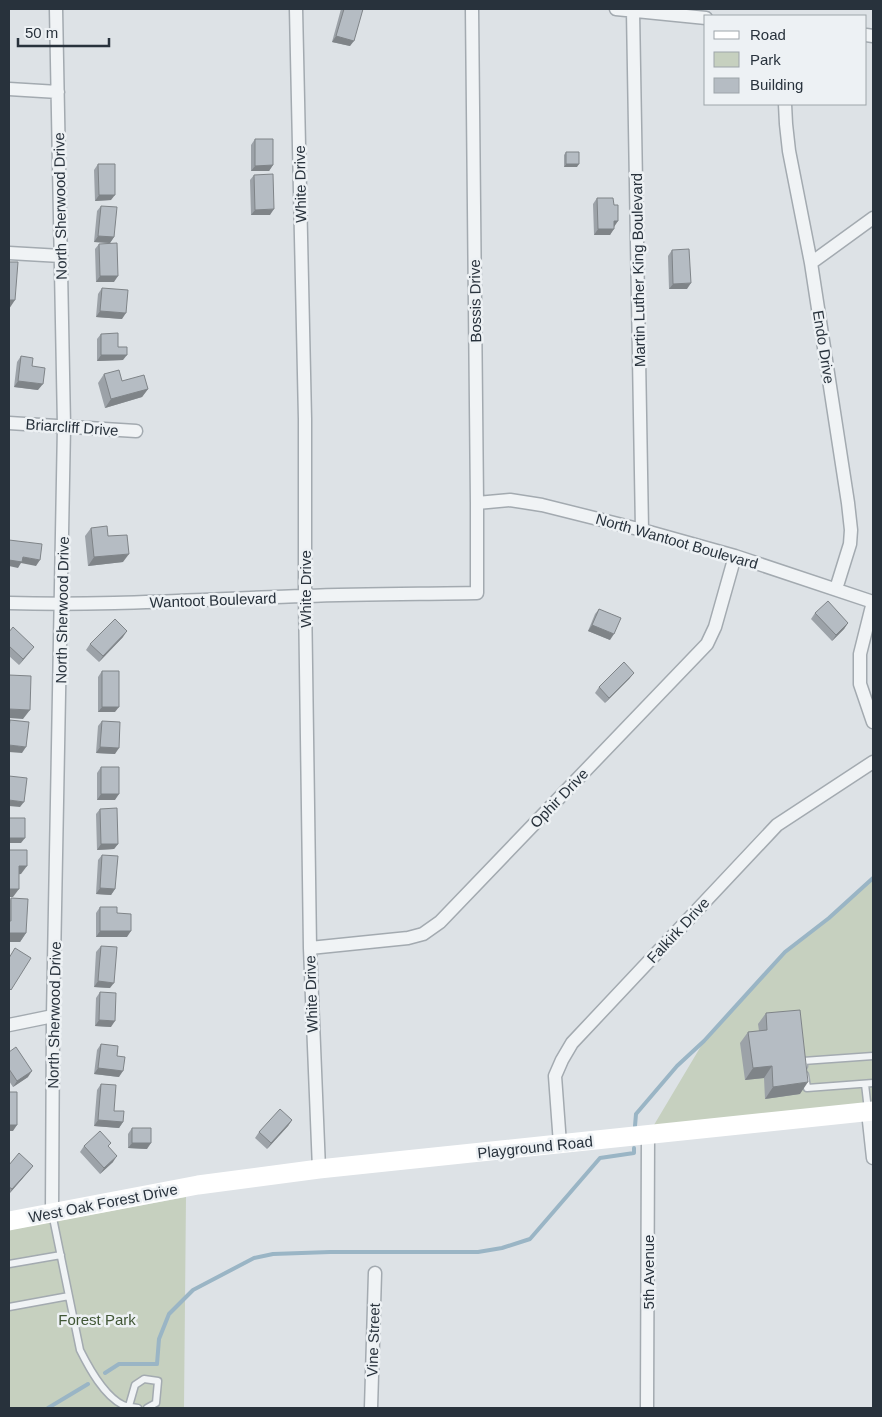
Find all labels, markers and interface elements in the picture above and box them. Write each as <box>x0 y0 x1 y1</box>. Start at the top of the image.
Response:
scale bar <box>18 15 109 47</box>
legend <box>704 15 867 105</box>
text: 50 m <box>25 24 58 41</box>
text: Road <box>750 26 786 43</box>
text: Park <box>750 51 781 68</box>
text: Building <box>750 76 803 93</box>
street label: North Sherwood Drive <box>50 132 70 280</box>
street label: White Drive <box>291 145 309 223</box>
street label: Martin Luther King Boulevard <box>628 173 648 367</box>
street label: Bossis Drive <box>466 259 484 343</box>
street label: Endo Drive <box>810 309 838 385</box>
street label: Briarcliff Drive <box>25 415 119 439</box>
street label: North Wantoot Boulevard <box>594 510 760 572</box>
street label: North Sherwood Drive <box>52 536 72 684</box>
street label: White Drive <box>297 550 314 628</box>
street label: Wantoot Boulevard <box>149 589 277 611</box>
street label: Ophir Drive <box>527 765 591 831</box>
street label: Falkirk Drive <box>643 894 713 966</box>
street label: North Sherwood Drive <box>44 941 64 1089</box>
street label: White Drive <box>301 955 321 1033</box>
street label: Playground Road <box>476 1132 594 1162</box>
street label: West Oak Forest Drive <box>27 1180 179 1226</box>
street label: 5th Avenue <box>640 1235 657 1309</box>
street label: Vine Street <box>363 1302 383 1377</box>
park label: Forest Park <box>58 1311 136 1328</box>

